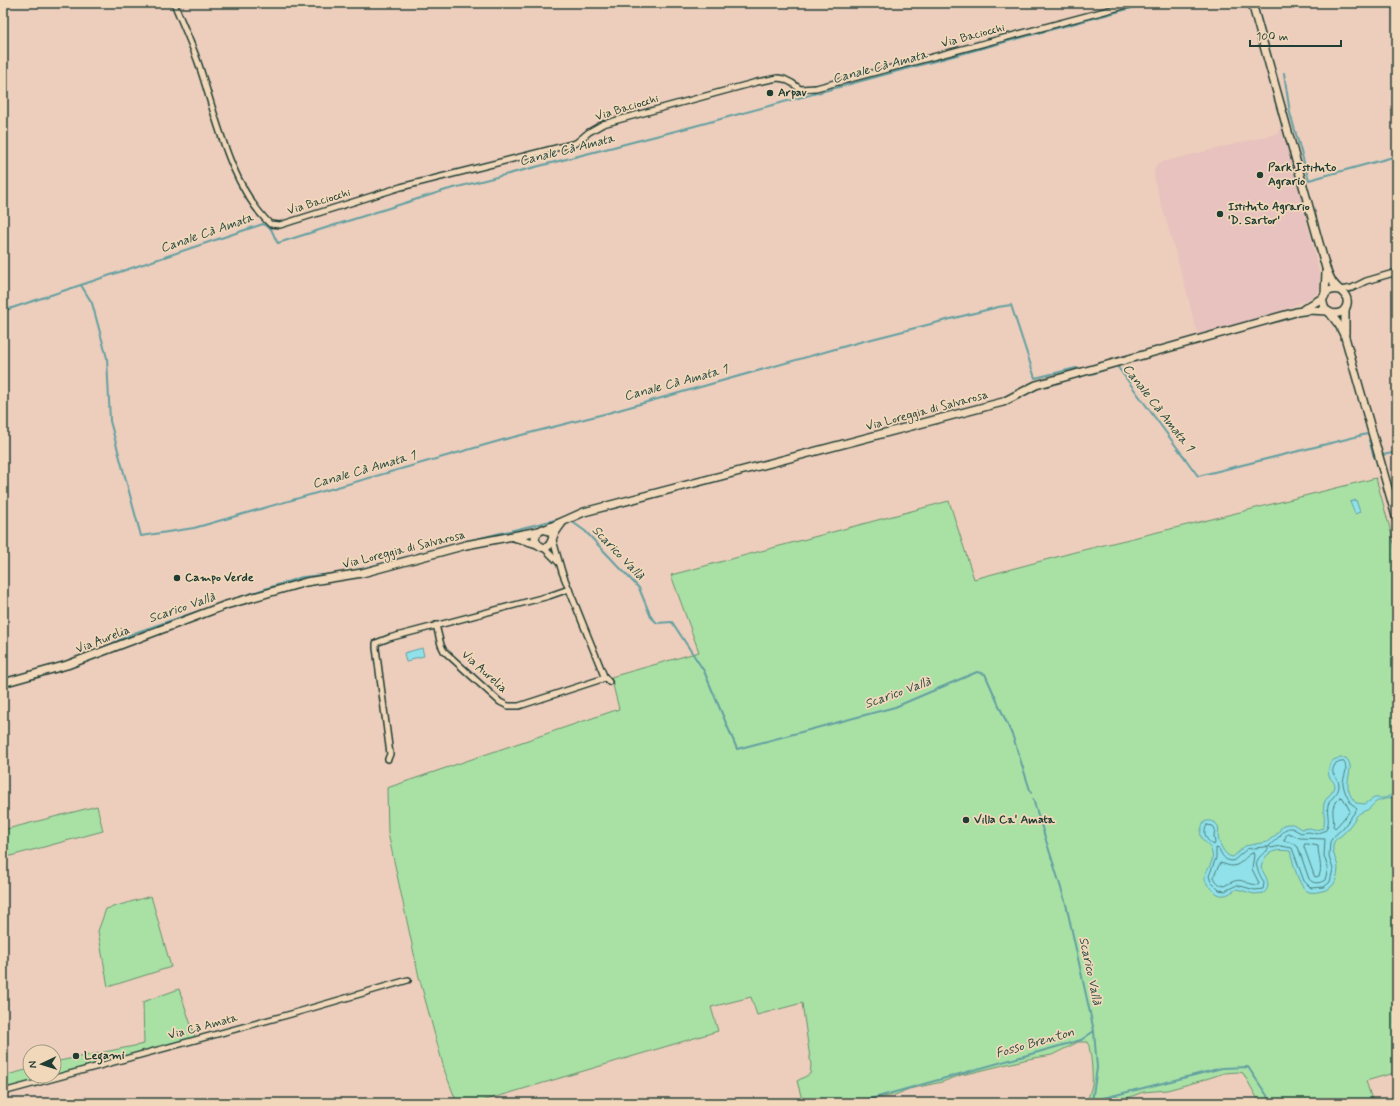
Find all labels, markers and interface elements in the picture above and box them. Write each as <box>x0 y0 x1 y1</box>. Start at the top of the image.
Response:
street label: Via Baciocchi <box>939 20 1007 52</box>
scale bar <box>1250 22 1341 48</box>
text: 100 m <box>1256 29 1288 45</box>
water label: Canale Cà Amata <box>831 46 930 88</box>
place label: Arpav <box>778 85 808 101</box>
marker: Arpav <box>765 88 775 98</box>
street label: Via Baciocchi <box>593 91 661 125</box>
water label: Canale Cà Amata <box>518 130 617 170</box>
place label: Park Istituto Agrario <box>1268 160 1336 190</box>
marker: Park Istituto Agrario <box>1255 170 1265 180</box>
street label: Via Baciocchi <box>285 185 353 219</box>
place label: Istituto Agrario 'D. Sartor' <box>1228 199 1310 229</box>
water label: Canale Cà Amata <box>158 209 257 257</box>
marker: Istituto Agrario 'D. Sartor' <box>1215 209 1225 219</box>
water label: Canale Cà Amata 1 <box>622 361 731 405</box>
water label: Canale Cà Amata 1 <box>1118 361 1198 456</box>
street label: Via Loreggia di Salvarosa <box>864 387 990 435</box>
water label: Canale Cà Amata 1 <box>310 447 419 493</box>
water label: Scarico Vallà <box>588 522 649 584</box>
street label: Via Loreggia di Salvarosa <box>341 527 467 573</box>
place label: Campo Verde <box>185 570 254 586</box>
marker: Campo Verde <box>172 573 182 583</box>
water label: Scarico Vallà <box>146 588 218 627</box>
street label: Via Aurelia <box>74 622 132 658</box>
street label: Via Aurelia <box>458 647 510 697</box>
water label: Scarico Vallà <box>862 673 934 713</box>
place label: Villa Ca' Amata <box>974 812 1056 828</box>
marker: Villa Ca' Amata <box>961 815 971 825</box>
water label: Scarico Vallà <box>1074 935 1106 1008</box>
street label: Via Cà Amata <box>167 1010 240 1044</box>
water label: Fosso Brenton <box>994 1024 1076 1062</box>
north arrow <box>22 1044 62 1084</box>
place label: Legami <box>84 1048 125 1065</box>
marker: Legami <box>71 1051 81 1061</box>
text: N <box>26 1060 40 1069</box>

